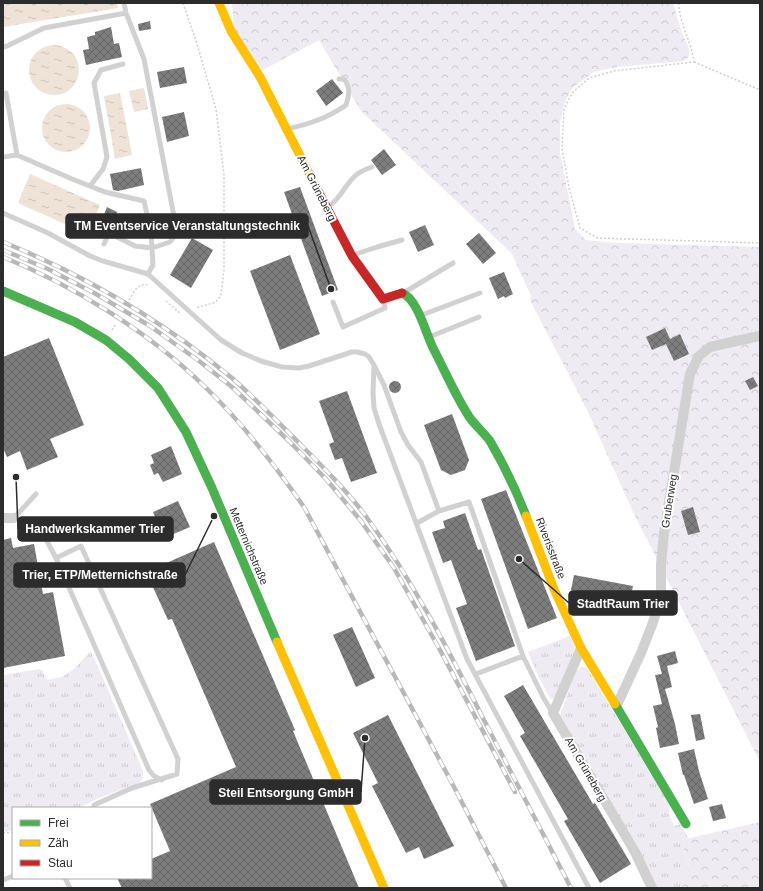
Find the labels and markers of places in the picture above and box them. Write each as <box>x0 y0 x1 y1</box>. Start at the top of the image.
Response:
callout: TM Eventservice Veranstaltungstechnik <box>66 214 308 238</box>
callout: Handwerkskammer Trier <box>18 517 173 541</box>
callout: Trier, ETP/Metternichstraße <box>14 563 185 587</box>
callout: StadtRaum Trier <box>569 591 677 615</box>
callout: Steil Entsorgung GmbH <box>210 780 361 804</box>

